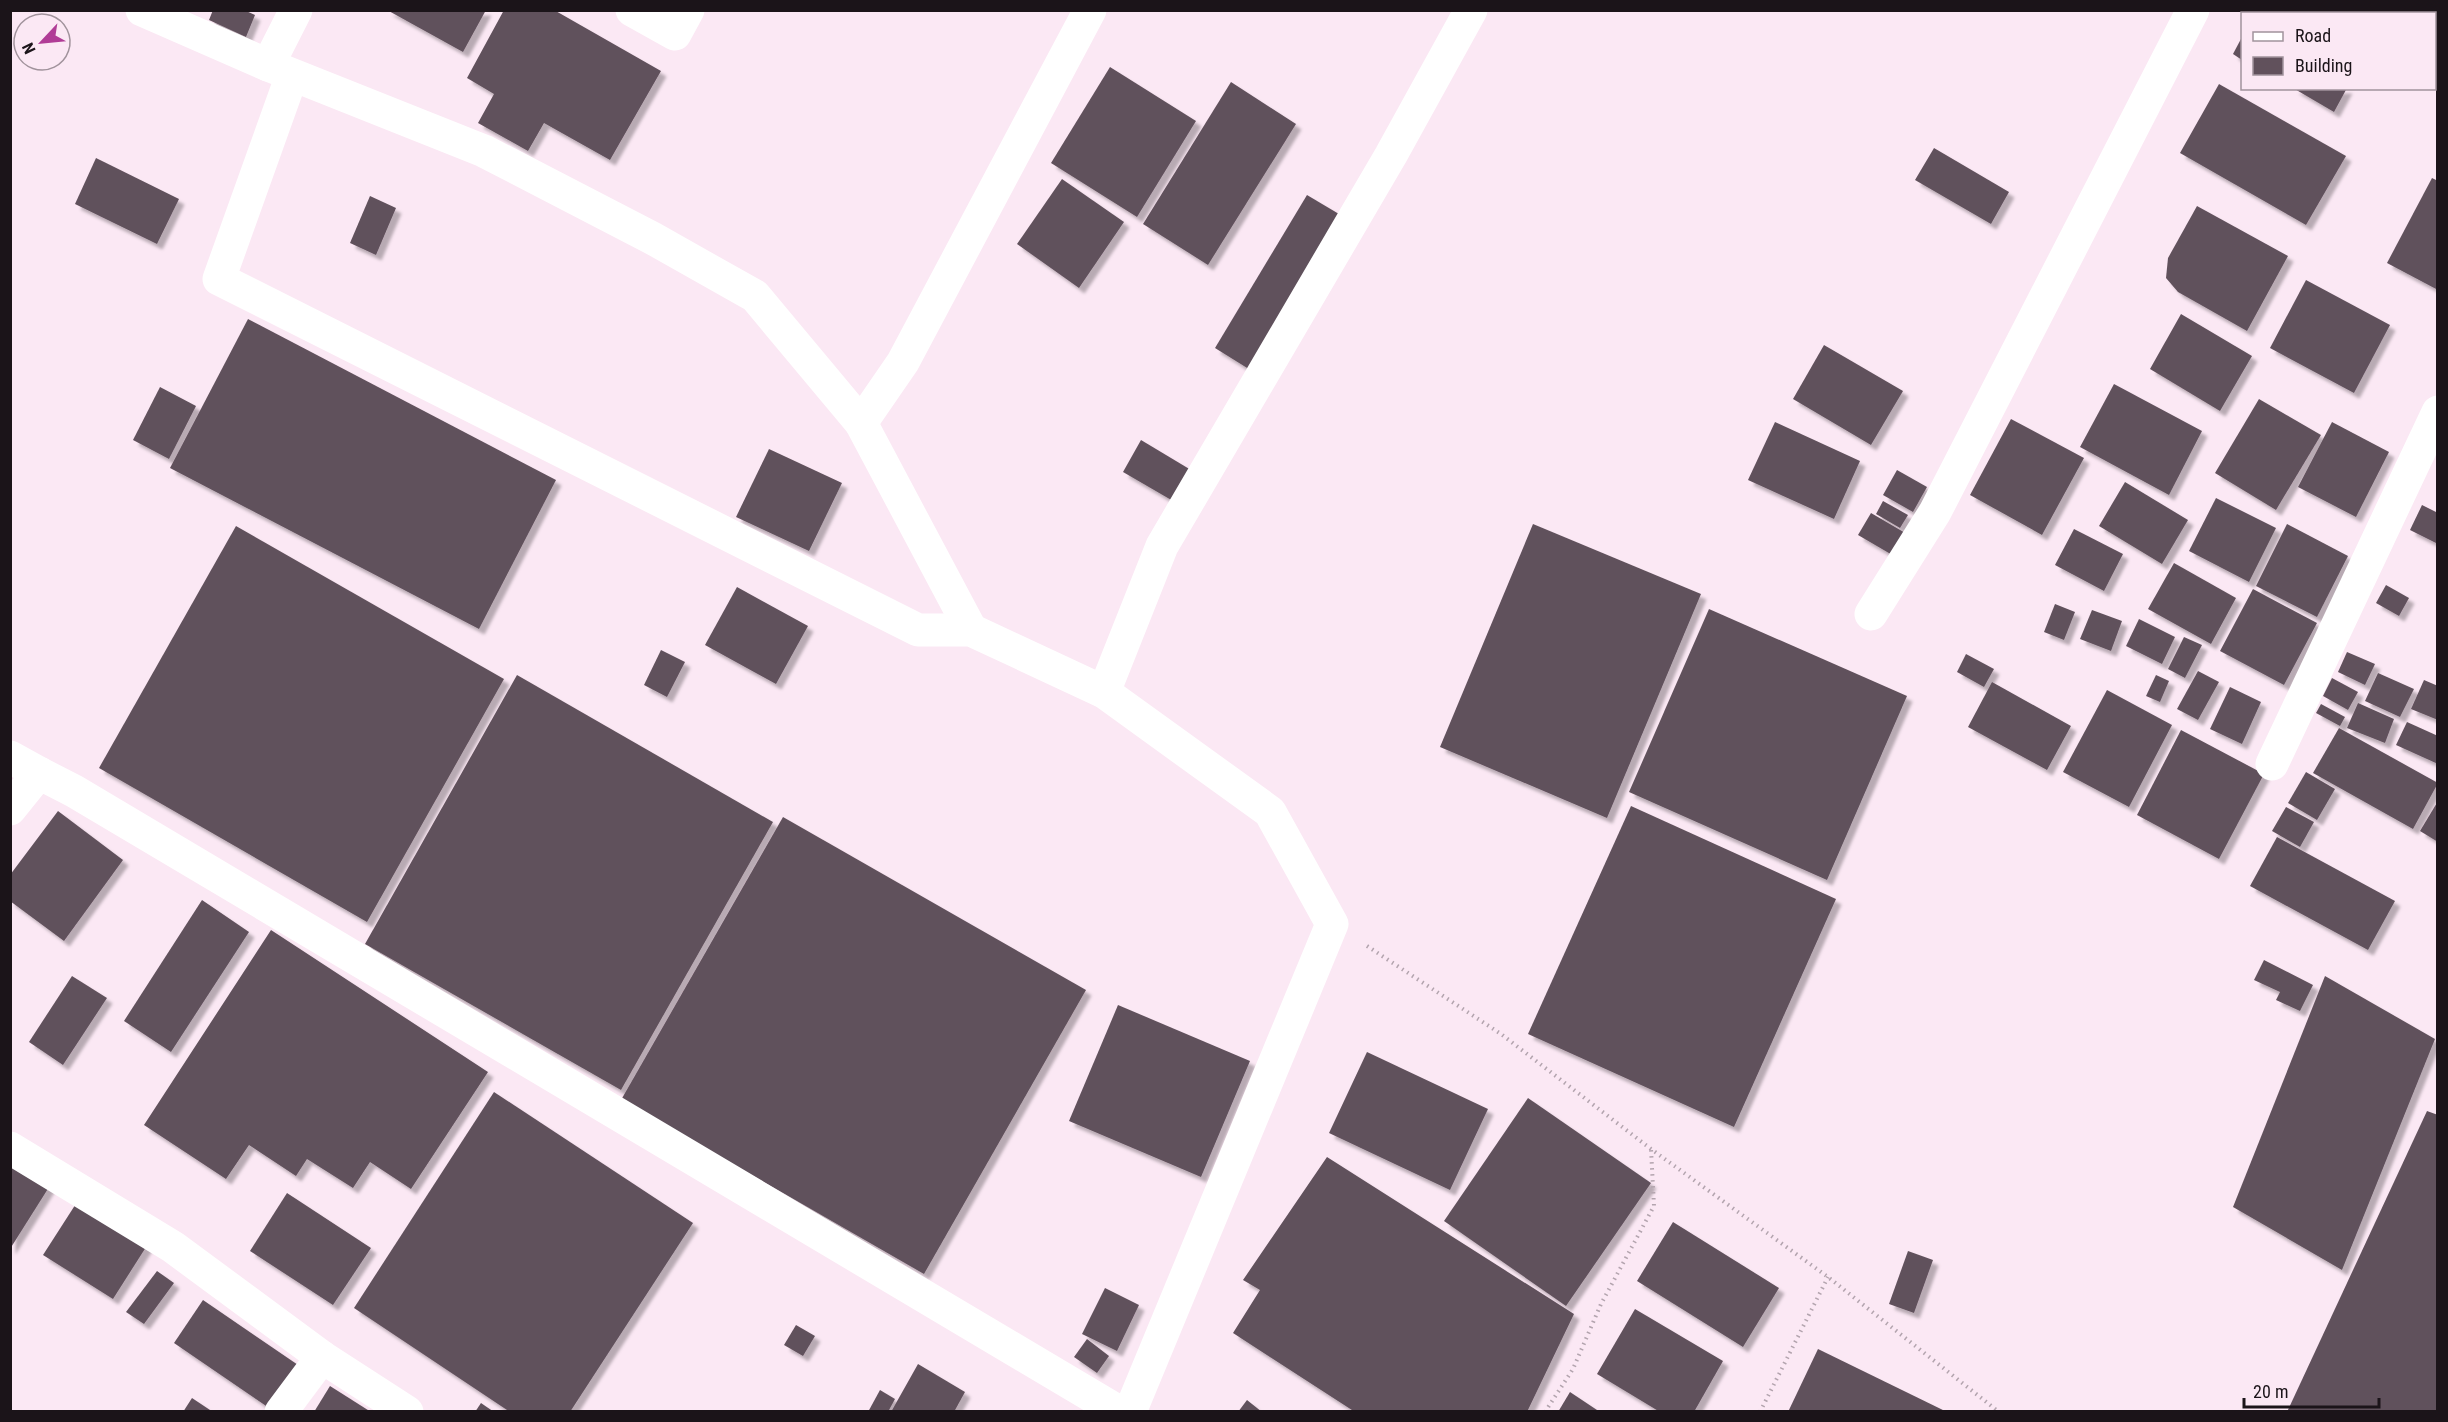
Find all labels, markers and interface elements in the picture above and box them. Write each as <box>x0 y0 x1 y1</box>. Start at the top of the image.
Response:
north arrow <box>12 12 72 72</box>
legend <box>2241 12 2436 90</box>
text: Road <box>2295 25 2331 46</box>
text: N <box>18 40 40 57</box>
text: Building <box>2295 55 2352 76</box>
scale bar <box>2244 1371 2379 1409</box>
text: 20 m <box>2253 1381 2288 1402</box>

